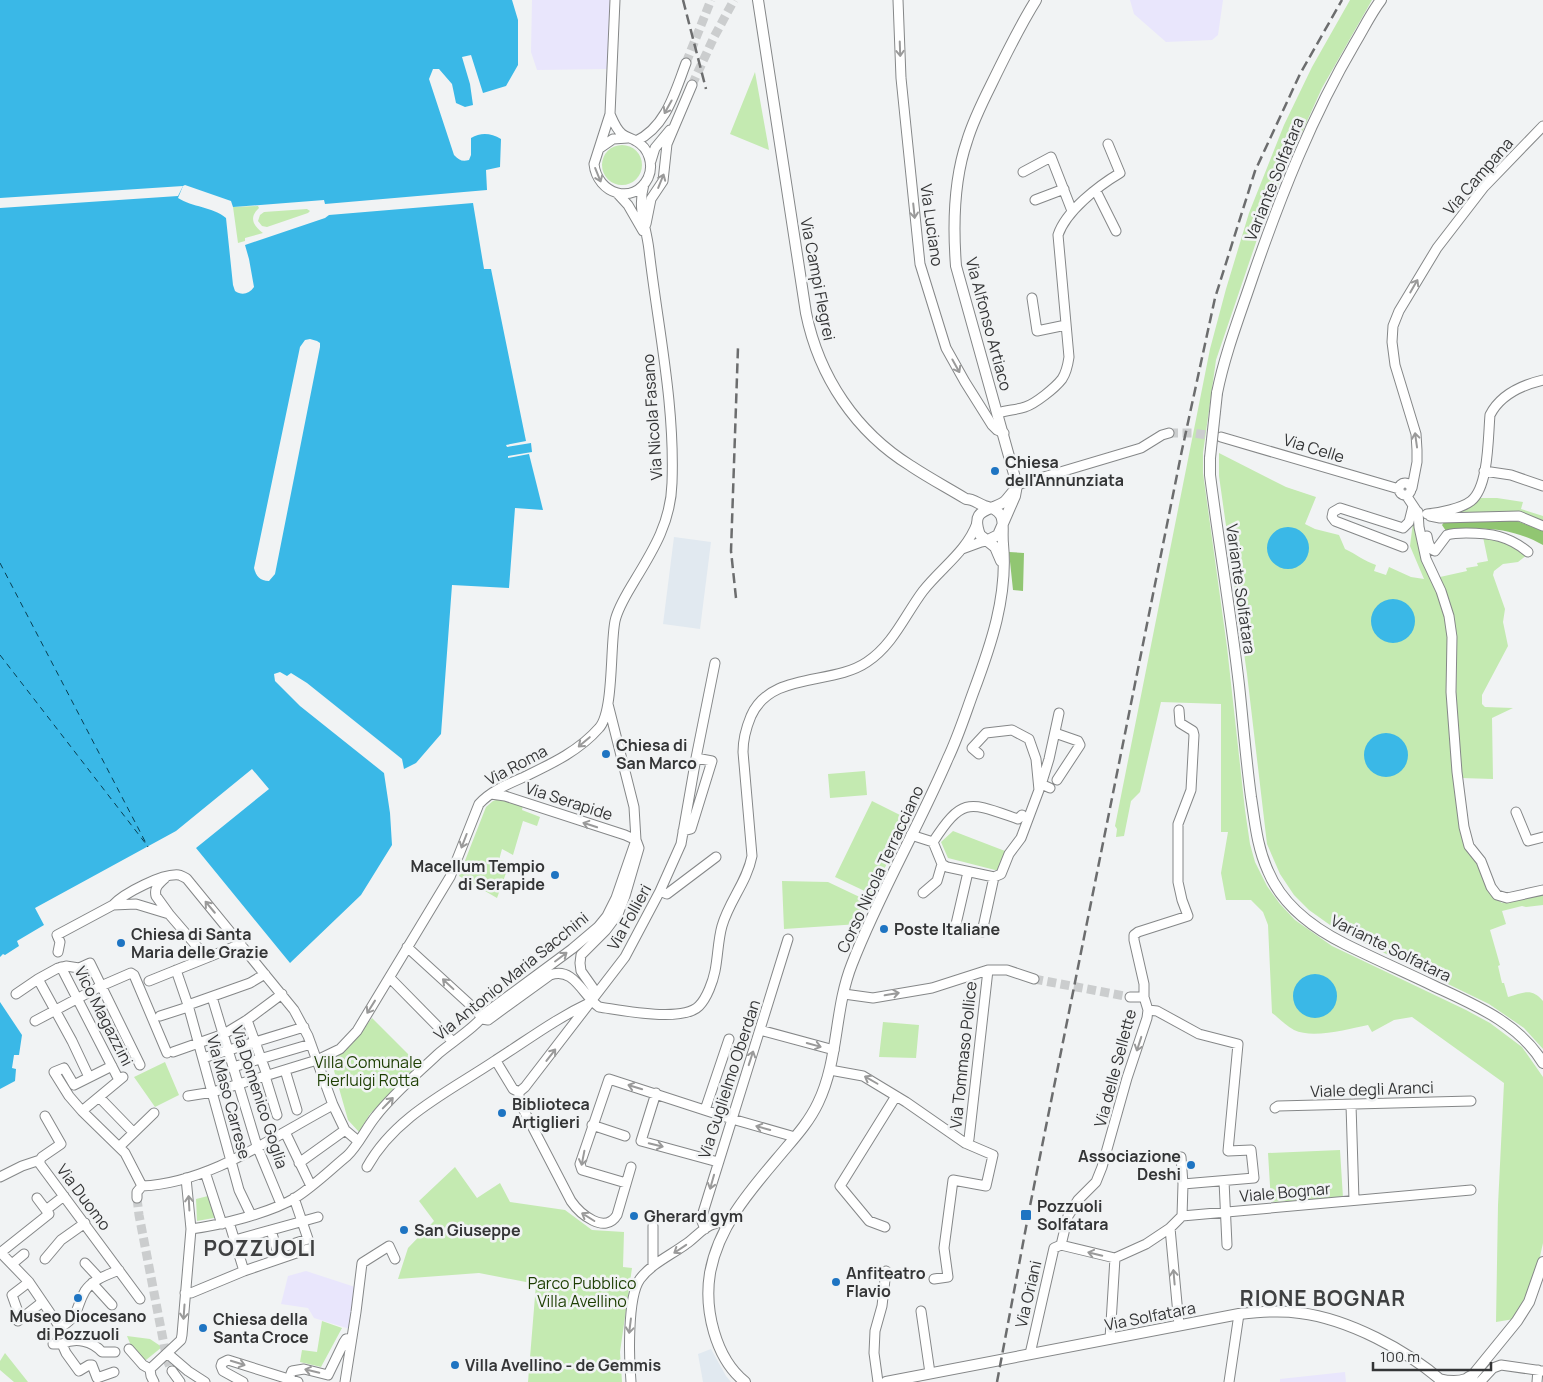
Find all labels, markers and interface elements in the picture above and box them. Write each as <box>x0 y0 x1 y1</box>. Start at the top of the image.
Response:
one-way arrow <box>895 40 905 56</box>
one-way arrow <box>663 99 672 114</box>
street label: Variante Solfatara <box>1239 114 1309 244</box>
street label: Via Campana <box>1438 133 1518 219</box>
one-way arrow <box>593 167 603 182</box>
one-way arrow <box>657 174 667 189</box>
street label: Via Luciano <box>915 182 949 268</box>
one-way arrow <box>909 202 919 218</box>
street label: Via Campi Flegrei <box>795 216 841 342</box>
street label: Via Alfonso Artiaco <box>961 255 1017 393</box>
one-way arrow <box>1409 280 1419 294</box>
street label: Via Nicola Fasano <box>637 353 667 481</box>
one-way arrow <box>952 358 961 373</box>
street label: Via Celle <box>1281 428 1347 468</box>
one-way arrow <box>1411 433 1421 449</box>
place label: Chiesa dell'Annunziata <box>1005 451 1124 491</box>
marker: Chiesa dell'Annunziata <box>989 465 1001 477</box>
street label: Variante Solfatara <box>1221 522 1261 656</box>
place label: Chiesa di San Marco <box>616 734 697 774</box>
one-way arrow <box>578 736 591 747</box>
street label: Via Roma <box>481 740 551 790</box>
marker: Chiesa di San Marco <box>600 748 612 760</box>
street label: Via Serapide <box>522 777 616 825</box>
street label: Corso Nicola Terracciano <box>831 782 929 956</box>
one-way arrow <box>582 819 598 829</box>
one-way arrow <box>459 833 468 848</box>
place label: Macellum Tempio di Serapide <box>411 855 545 895</box>
marker: Macellum Tempio di Serapide <box>549 869 561 881</box>
street label: Via Follieri <box>602 880 656 954</box>
one-way arrow <box>205 900 216 913</box>
street label: Via Antonio Maria Sacchini <box>429 907 593 1045</box>
street label: Variante Solfatara <box>1327 909 1455 987</box>
place label: Poste Italiane <box>894 918 1000 940</box>
place label: Chiesa di Santa Maria delle Grazie <box>131 923 269 963</box>
marker: Poste Italiane <box>878 923 890 935</box>
marker: Chiesa di Santa Maria delle Grazie <box>115 937 127 949</box>
one-way arrow <box>554 952 568 962</box>
street label: Vico Magazzini <box>69 962 139 1070</box>
one-way arrow <box>442 978 455 990</box>
street label: Via Tommaso Pollice <box>944 980 982 1130</box>
one-way arrow <box>884 989 900 998</box>
street label: Via Guglielmo Oberdan <box>693 997 765 1161</box>
one-way arrow <box>366 999 376 1013</box>
street label: Via delle Sellette <box>1089 1007 1141 1129</box>
street label: Via Domenico Goglia <box>227 1023 293 1171</box>
street label: Via Maso Carrese <box>202 1033 256 1161</box>
one-way arrow <box>1134 1036 1143 1052</box>
one-way arrow <box>805 1040 821 1050</box>
one-way arrow <box>545 1049 556 1062</box>
one-way arrow <box>747 1050 757 1066</box>
park label: Villa Comunale Pierluigi Rotta <box>314 1051 422 1091</box>
one-way arrow <box>863 1075 878 1085</box>
street label: Viale degli Aranci <box>1310 1076 1434 1102</box>
one-way arrow <box>628 1082 644 1091</box>
place label: Biblioteca Artiglieri <box>512 1093 590 1133</box>
one-way arrow <box>382 1096 394 1109</box>
marker: Biblioteca Artiglieri <box>496 1107 508 1119</box>
one-way arrow <box>756 1122 772 1132</box>
one-way arrow <box>648 1141 664 1150</box>
place label: Associazione Deshi <box>1078 1145 1181 1185</box>
one-way arrow <box>577 1150 587 1166</box>
street label: Via Duomo <box>52 1159 116 1235</box>
marker: Associazione Deshi <box>1185 1159 1197 1171</box>
one-way arrow <box>707 1174 717 1190</box>
street label: Viale Bognar <box>1239 1177 1332 1207</box>
one-way arrow <box>184 1195 193 1211</box>
place label: Pozzuoli Solfatara <box>1037 1195 1108 1235</box>
place label: Gherard gym <box>644 1205 743 1227</box>
marker: Pozzuoli Solfatara <box>1019 1208 1033 1222</box>
marker: Gherard gym <box>628 1210 640 1222</box>
one-way arrow <box>582 1212 596 1222</box>
place label: San Giuseppe <box>414 1219 521 1241</box>
marker: San Giuseppe <box>398 1224 410 1236</box>
district label: POZZUOLI <box>204 1234 316 1262</box>
one-way arrow <box>673 1244 687 1254</box>
one-way arrow <box>1087 1248 1103 1258</box>
street label: Via Oriani <box>1010 1258 1046 1330</box>
place label: Anfiteatro Flavio <box>846 1262 926 1302</box>
one-way arrow <box>1170 1269 1179 1285</box>
park label: Parco Pubblico Villa Avellino <box>528 1272 636 1312</box>
marker: Anfiteatro Flavio <box>830 1276 842 1288</box>
district label: RIONE BOGNAR <box>1240 1284 1406 1312</box>
marker: Museo Diocesano di Pozzuoli <box>72 1292 84 1304</box>
street label: Via Solfatara <box>1103 1296 1197 1336</box>
one-way arrow <box>179 1304 188 1320</box>
place label: Museo Diocesano di Pozzuoli <box>10 1305 147 1345</box>
place label: Chiesa della Santa Croce <box>213 1308 309 1348</box>
one-way arrow <box>625 1317 635 1333</box>
marker: Chiesa della Santa Croce <box>197 1322 209 1334</box>
scale bar <box>1373 1340 1490 1372</box>
text: 100 m <box>1380 1346 1420 1367</box>
place label: Villa Avellino - de Gemmis <box>465 1354 661 1376</box>
one-way arrow <box>229 1358 245 1368</box>
marker: Villa Avellino - de Gemmis <box>449 1359 461 1371</box>
one-way arrow <box>304 1366 320 1375</box>

